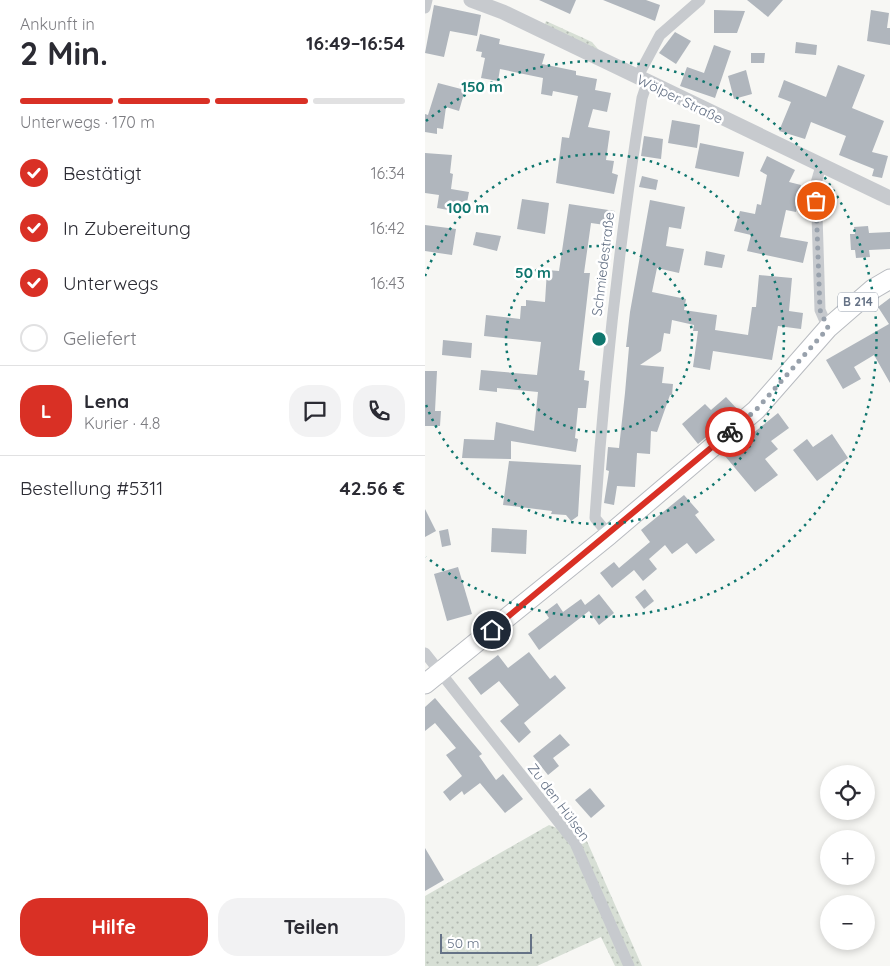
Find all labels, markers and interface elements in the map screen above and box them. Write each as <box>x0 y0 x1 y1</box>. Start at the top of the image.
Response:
text: Ankunft in <box>20 14 95 34</box>
text: 16:49–16:54 <box>306 31 405 55</box>
text: 2 Min. <box>20 33 108 73</box>
street label: Wölper Straße <box>634 70 726 128</box>
text: 150 m <box>461 77 503 96</box>
text: Unterwegs · 170 m <box>20 112 155 132</box>
icon: check <box>20 159 48 187</box>
text: Bestätigt <box>63 161 142 185</box>
text: 16:34 <box>371 163 405 183</box>
pin <box>795 180 837 222</box>
icon: bag <box>802 187 830 215</box>
text: 100 m <box>447 198 489 217</box>
street label: Schmiedestraße <box>588 211 618 317</box>
icon: check <box>20 214 48 242</box>
text: In Zubereitung <box>63 216 191 240</box>
text: 16:42 <box>370 218 405 238</box>
text: 50 m <box>515 263 551 282</box>
icon: check <box>20 269 48 297</box>
text: Unterwegs <box>63 271 158 295</box>
text: 16:43 <box>371 273 405 293</box>
road number: B 214 <box>838 292 878 312</box>
text: Geliefert <box>63 326 137 350</box>
centre of rings <box>590 330 608 348</box>
button: chat <box>289 385 341 437</box>
button: phone <box>353 385 405 437</box>
text: Lena <box>84 389 129 413</box>
text: L <box>41 399 51 423</box>
courier <box>705 407 755 457</box>
text: Kurier · 4.8 <box>84 413 160 433</box>
icon: bike <box>716 418 744 446</box>
text: Bestellung #5311 <box>20 476 163 500</box>
text: 42.56 € <box>340 476 405 500</box>
pin <box>471 609 513 651</box>
icon: home <box>478 616 506 644</box>
street label: Zu den Hülsen <box>524 759 594 845</box>
map controls <box>820 765 875 950</box>
button: locate <box>820 765 875 820</box>
button: + <box>820 830 875 885</box>
button: − <box>820 895 875 950</box>
button: Hilfe <box>20 898 208 956</box>
button: Teilen <box>218 898 405 956</box>
scale bar <box>440 931 533 954</box>
text: 50 m <box>447 934 480 952</box>

